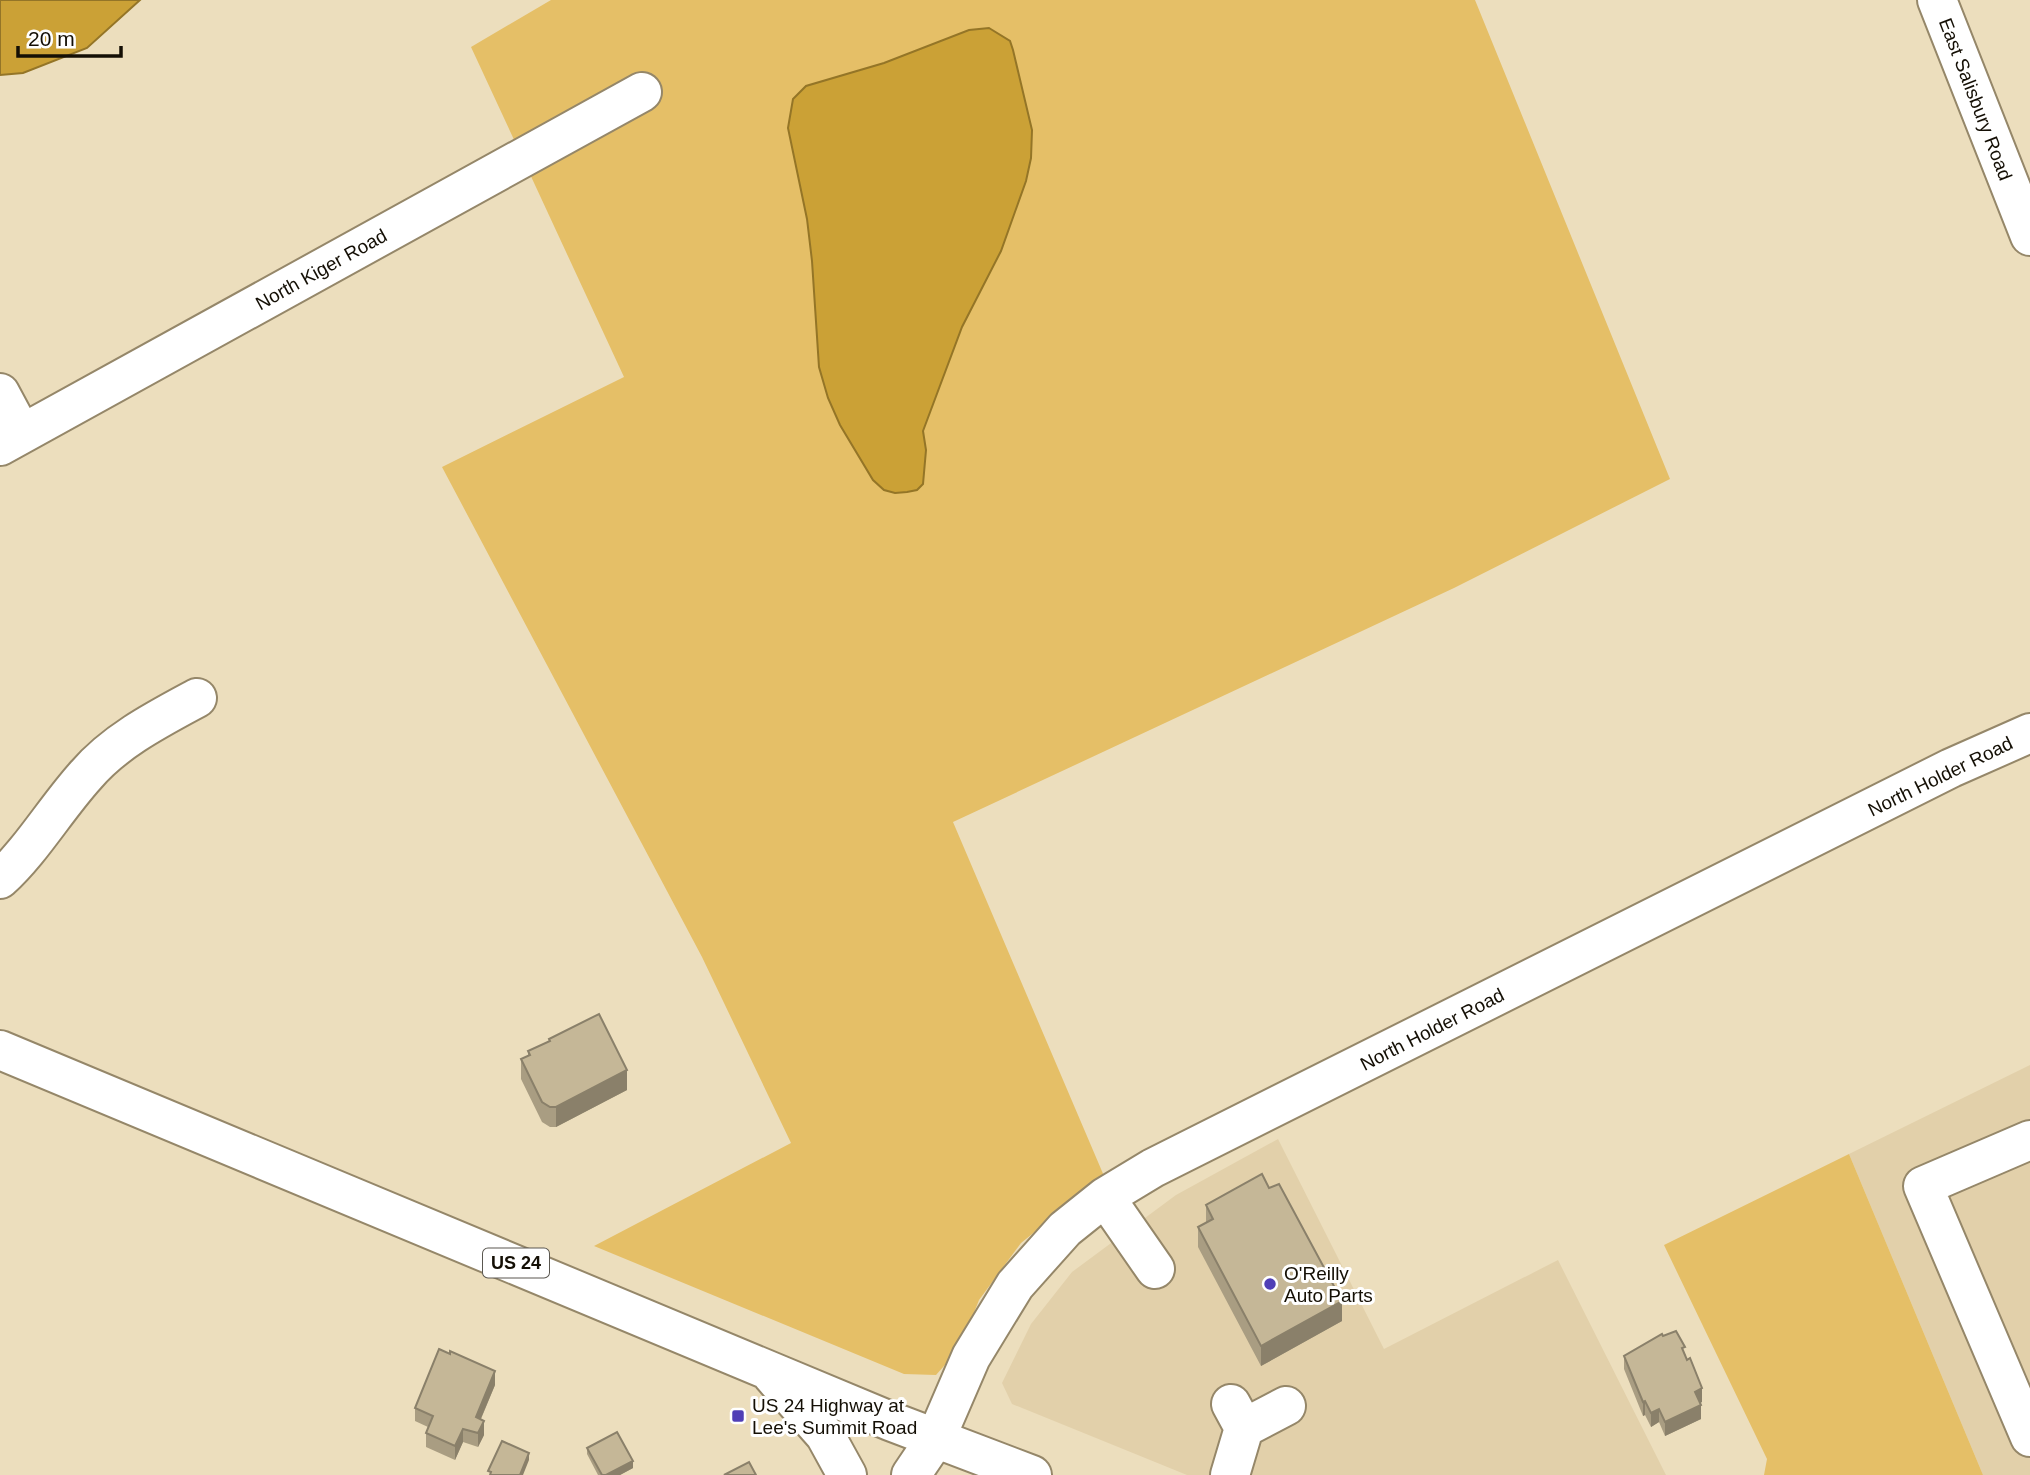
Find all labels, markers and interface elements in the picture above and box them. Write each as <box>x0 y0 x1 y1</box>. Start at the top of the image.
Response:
scale bar <box>18 14 121 58</box>
street label: East Salisbury Road <box>1935 15 2016 183</box>
text: 20 m <box>28 27 75 50</box>
street label: North Kiger Road <box>252 225 391 314</box>
street label: North Holder Road <box>1864 732 2016 821</box>
street label: North Holder Road <box>1357 984 1508 1075</box>
road number: US 24 <box>483 1248 549 1278</box>
place label: O'Reilly Auto Parts <box>1284 1263 1373 1306</box>
marker: O'Reilly Auto Parts <box>1262 1276 1278 1292</box>
place label: US 24 Highway at Lee's Summit Road <box>752 1395 917 1438</box>
marker: US 24 Highway at Lee's Summit Road <box>730 1408 746 1424</box>

